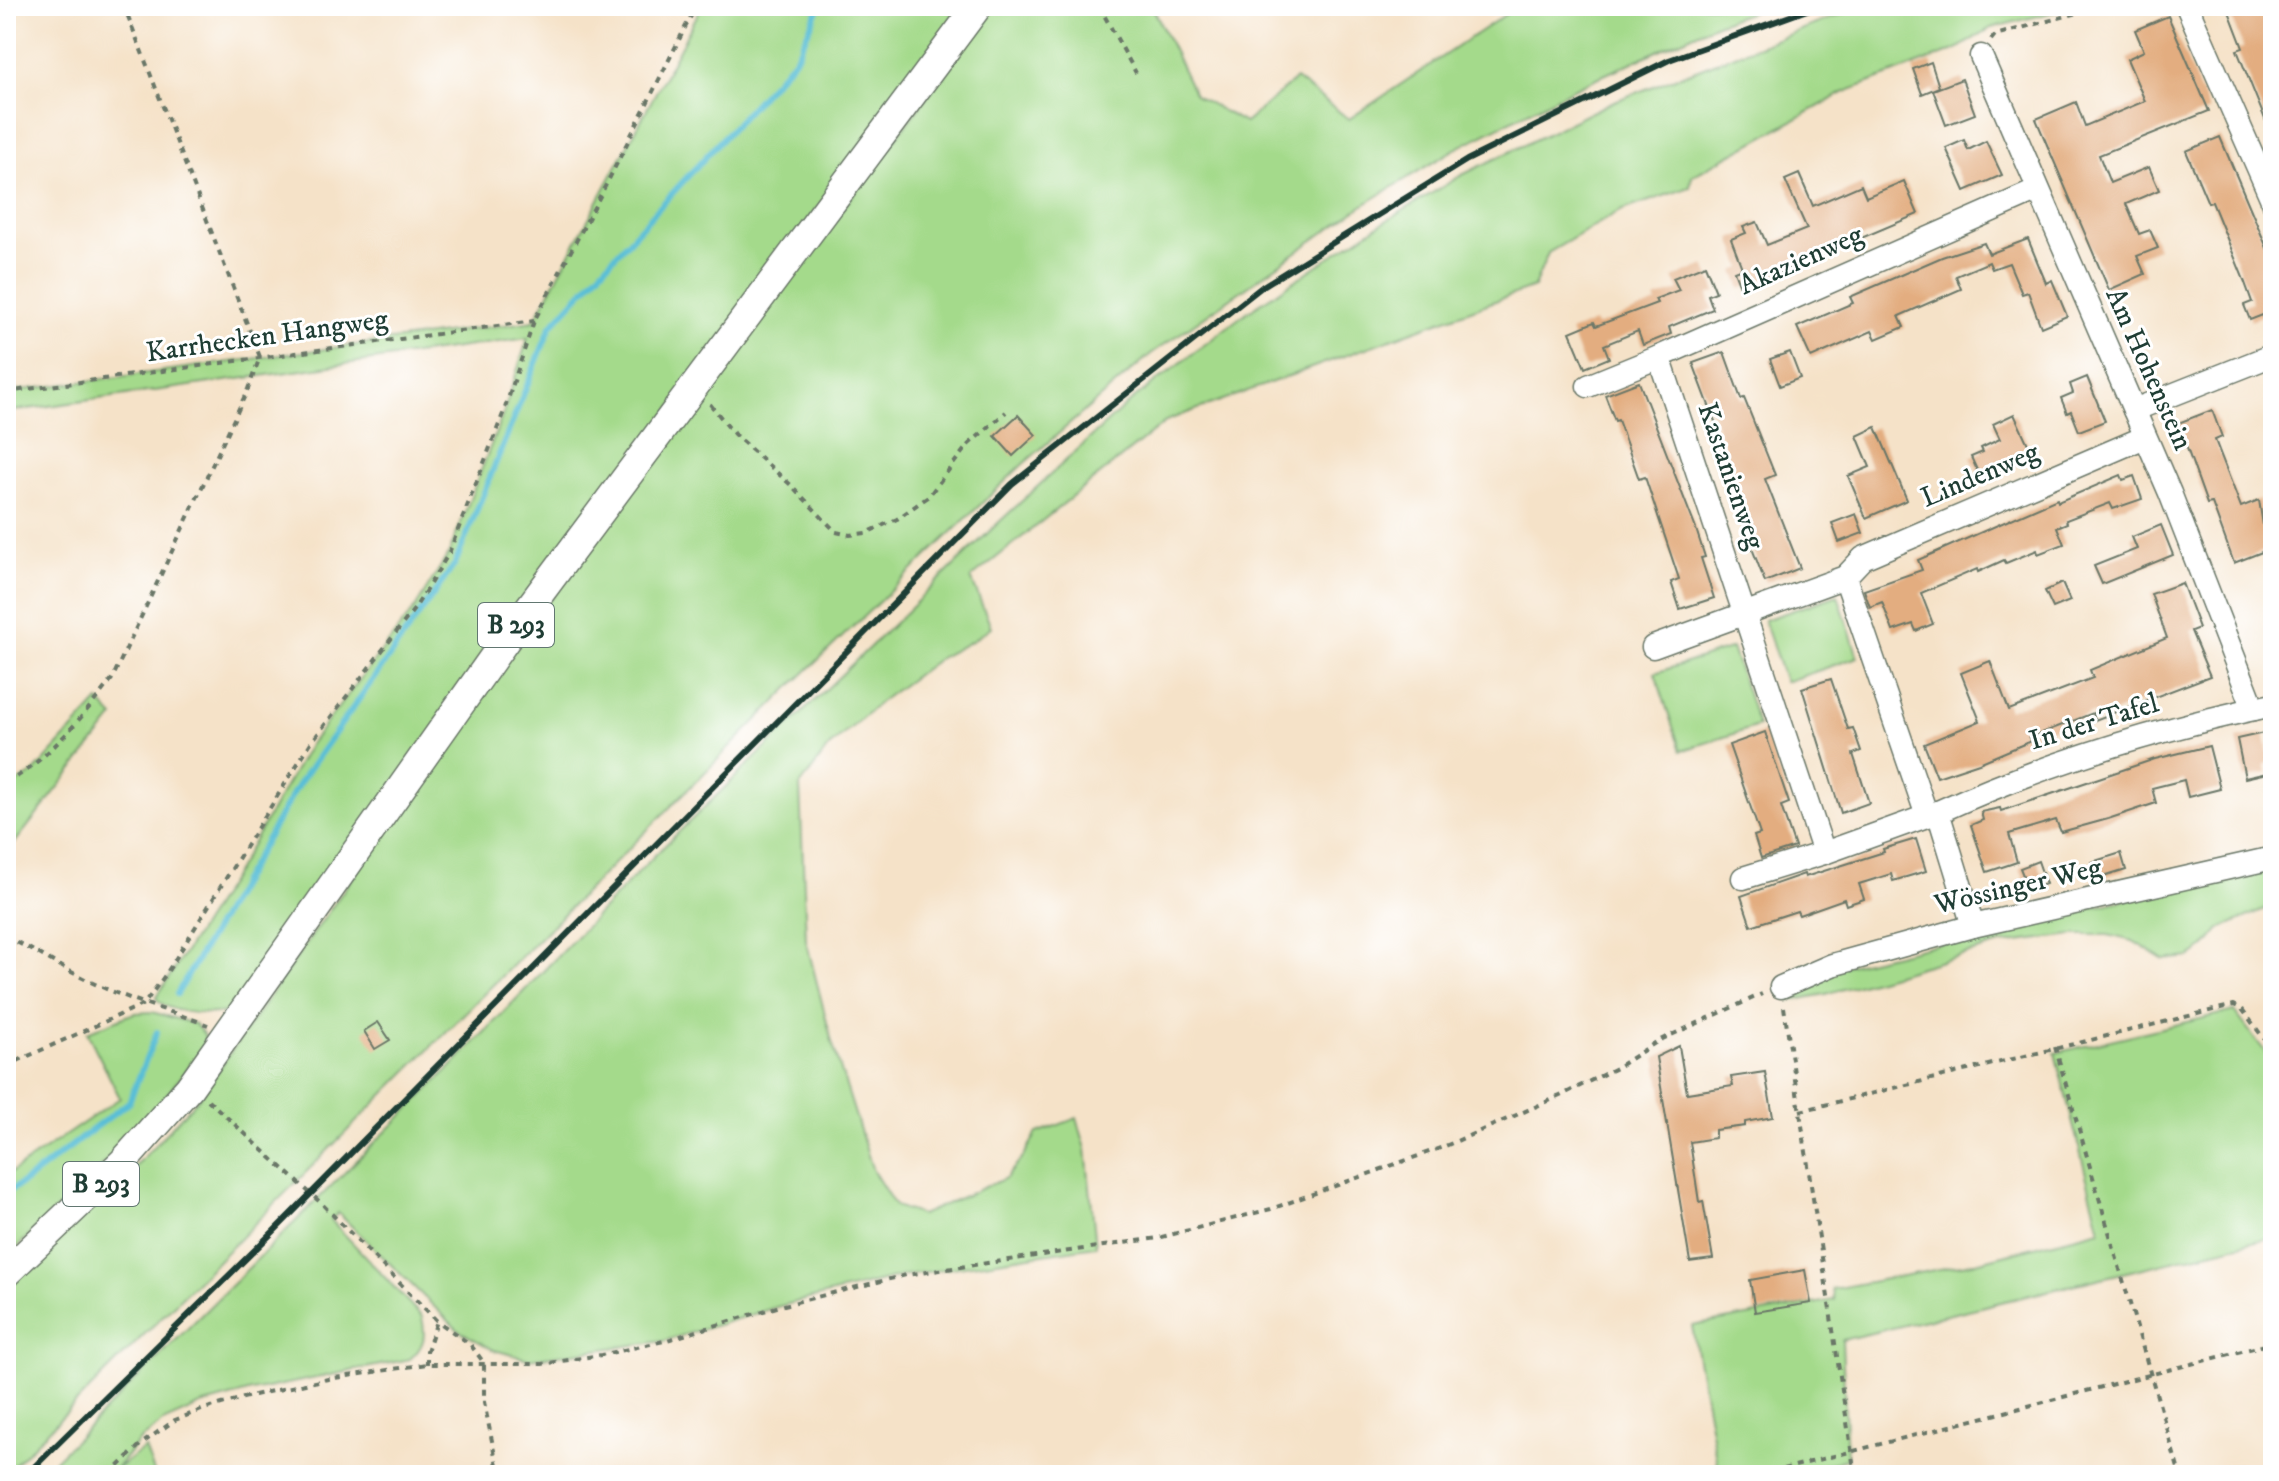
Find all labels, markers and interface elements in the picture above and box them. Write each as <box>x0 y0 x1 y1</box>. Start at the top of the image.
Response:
street label: Akazienweg <box>1734 217 1869 303</box>
street label: Am Hohenstein <box>2098 282 2201 456</box>
street label: Karrhecken Hangweg <box>144 302 390 370</box>
street label: Kastanienweg <box>1690 398 1773 554</box>
street label: Lindenweg <box>1916 434 2045 516</box>
road number: B 293 <box>478 603 554 647</box>
street label: In der Tafel <box>2025 686 2164 758</box>
street label: Wössinger Weg <box>1930 850 2105 922</box>
road number: B 293 <box>63 1162 139 1206</box>

